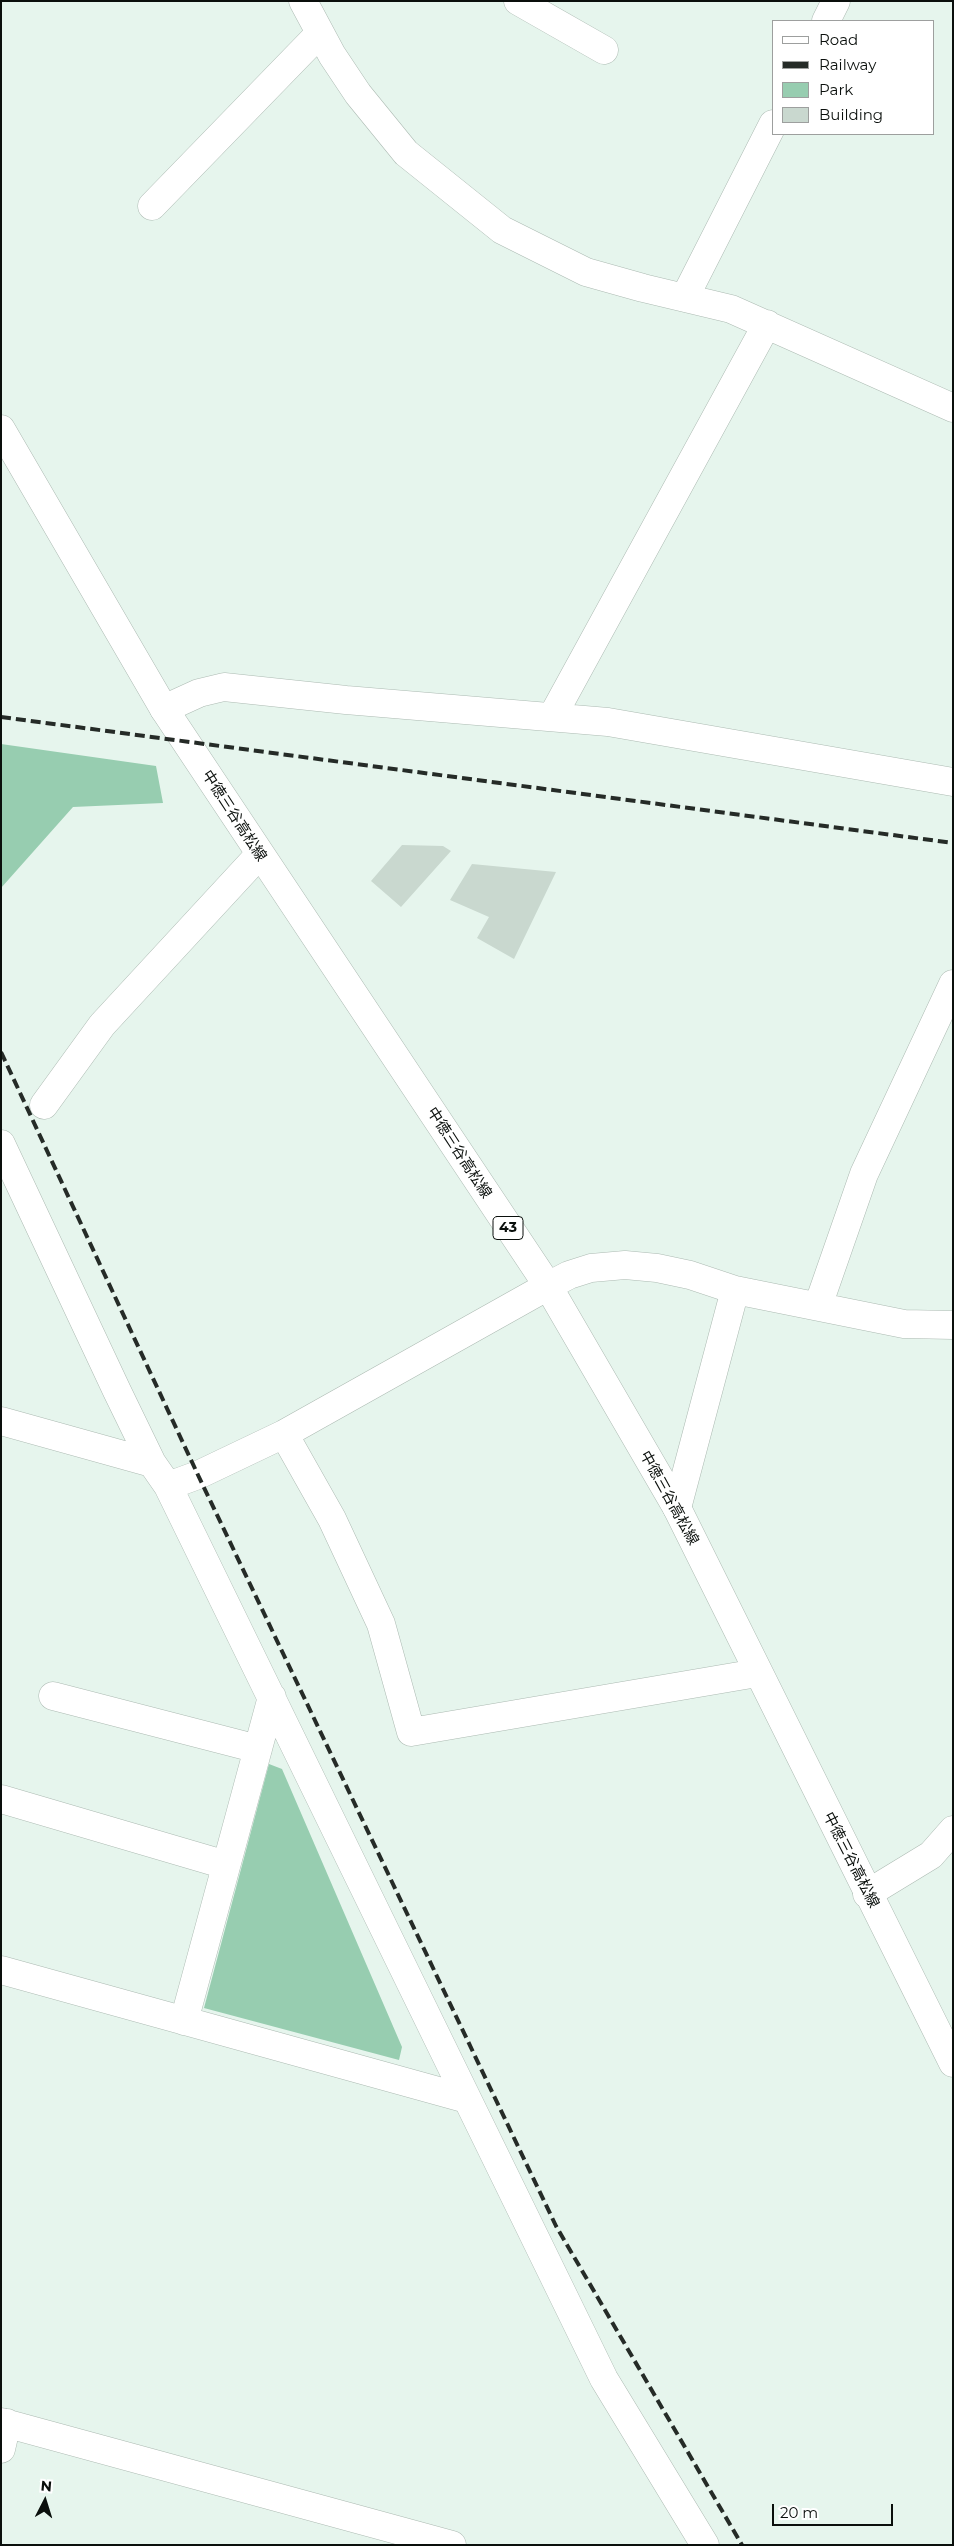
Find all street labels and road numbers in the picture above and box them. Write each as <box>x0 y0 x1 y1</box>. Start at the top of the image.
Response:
street label: 中徳三谷高松線 <box>198 767 270 865</box>
street label: 中徳三谷高松線 <box>423 1104 495 1202</box>
road number: 43 <box>493 1216 523 1240</box>
street label: 中徳三谷高松線 <box>636 1448 702 1548</box>
street label: 中徳三谷高松線 <box>819 1809 883 1911</box>

